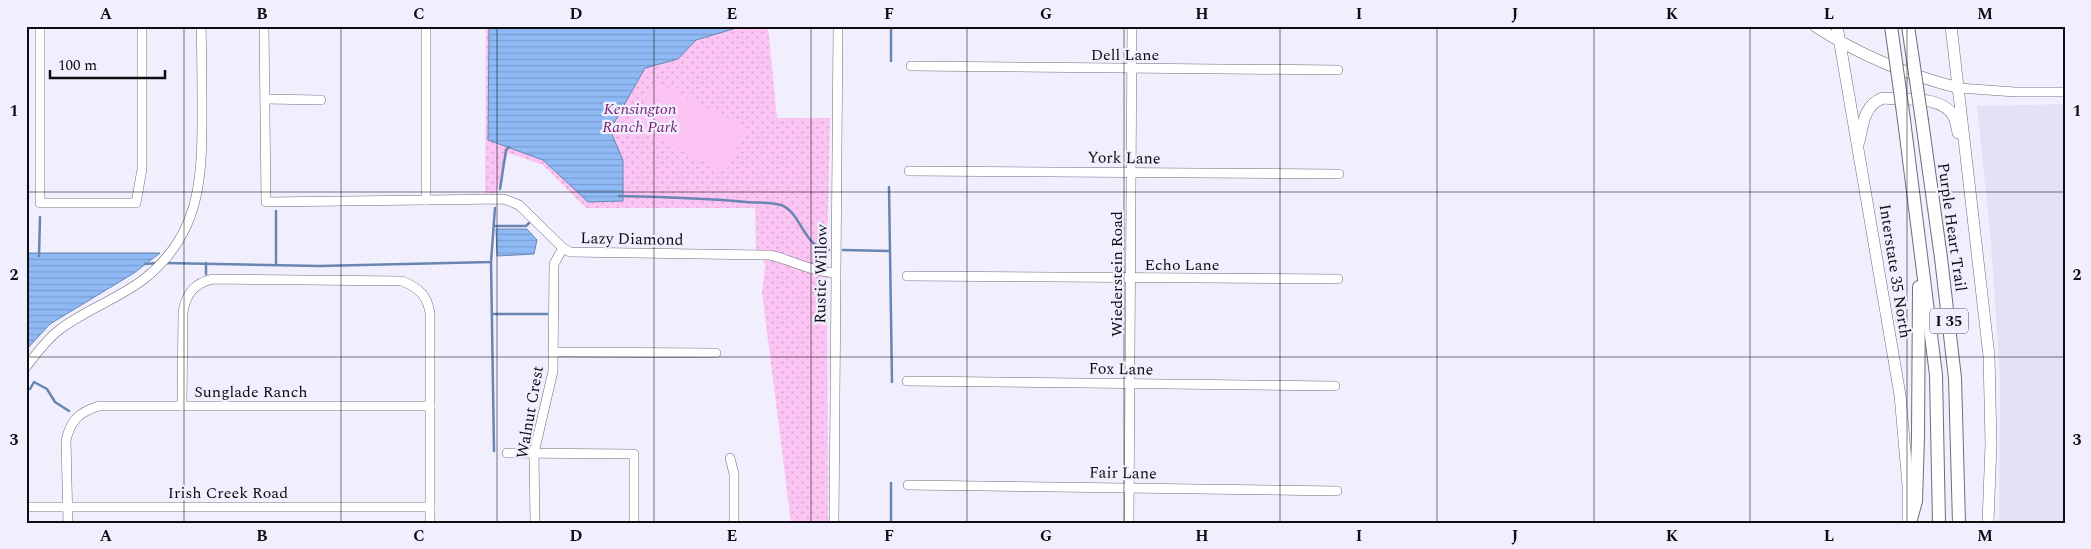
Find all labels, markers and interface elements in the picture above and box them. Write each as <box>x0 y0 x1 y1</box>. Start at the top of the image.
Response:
text: A <box>100 2 113 26</box>
text: B <box>256 2 268 26</box>
text: C <box>413 2 425 26</box>
text: D <box>570 2 583 26</box>
text: E <box>727 2 737 26</box>
text: F <box>884 2 894 26</box>
text: G <box>1040 2 1052 26</box>
text: H <box>1195 2 1209 26</box>
text: I <box>1356 2 1362 26</box>
text: J <box>1512 2 1519 26</box>
text: K <box>1666 2 1679 26</box>
text: L <box>1824 2 1834 26</box>
text: M <box>1977 2 1993 26</box>
street label: Dell Lane <box>1091 43 1159 67</box>
scale bar <box>50 48 165 80</box>
text: 100 m <box>58 54 97 77</box>
park label: Kensington Ranch Park <box>602 97 678 139</box>
text: 1 <box>10 99 18 123</box>
text: 1 <box>2073 99 2081 123</box>
street label: York Lane <box>1087 145 1161 171</box>
street label: Purple Heart Trail <box>1931 161 1973 293</box>
street label: Interstate 35 North <box>1873 202 1917 340</box>
street label: Wiederstein Road <box>1105 211 1129 337</box>
street label: Rustic Willow <box>808 223 834 324</box>
street label: Lazy Diamond <box>580 226 684 252</box>
street label: Echo Lane <box>1144 253 1220 277</box>
text: 2 <box>10 263 19 287</box>
text: 2 <box>2073 263 2082 287</box>
road number: I 35 <box>1930 308 1968 334</box>
street label: Fox Lane <box>1088 356 1154 382</box>
street label: Walnut Crest <box>510 364 550 460</box>
street label: Sunglade Ranch <box>194 380 308 404</box>
text: 3 <box>10 428 19 452</box>
text: 3 <box>2073 428 2082 452</box>
street label: Fair Lane <box>1089 460 1157 486</box>
street label: Irish Creek Road <box>168 481 288 505</box>
text: A <box>100 524 113 548</box>
text: B <box>256 524 268 548</box>
text: C <box>413 524 425 548</box>
text: D <box>570 524 583 548</box>
text: E <box>727 524 737 548</box>
text: F <box>884 524 894 548</box>
text: G <box>1040 524 1052 548</box>
text: H <box>1195 524 1209 548</box>
text: I <box>1356 524 1362 548</box>
text: J <box>1512 524 1519 548</box>
text: K <box>1666 524 1679 548</box>
text: L <box>1824 524 1834 548</box>
text: M <box>1977 524 1993 548</box>

